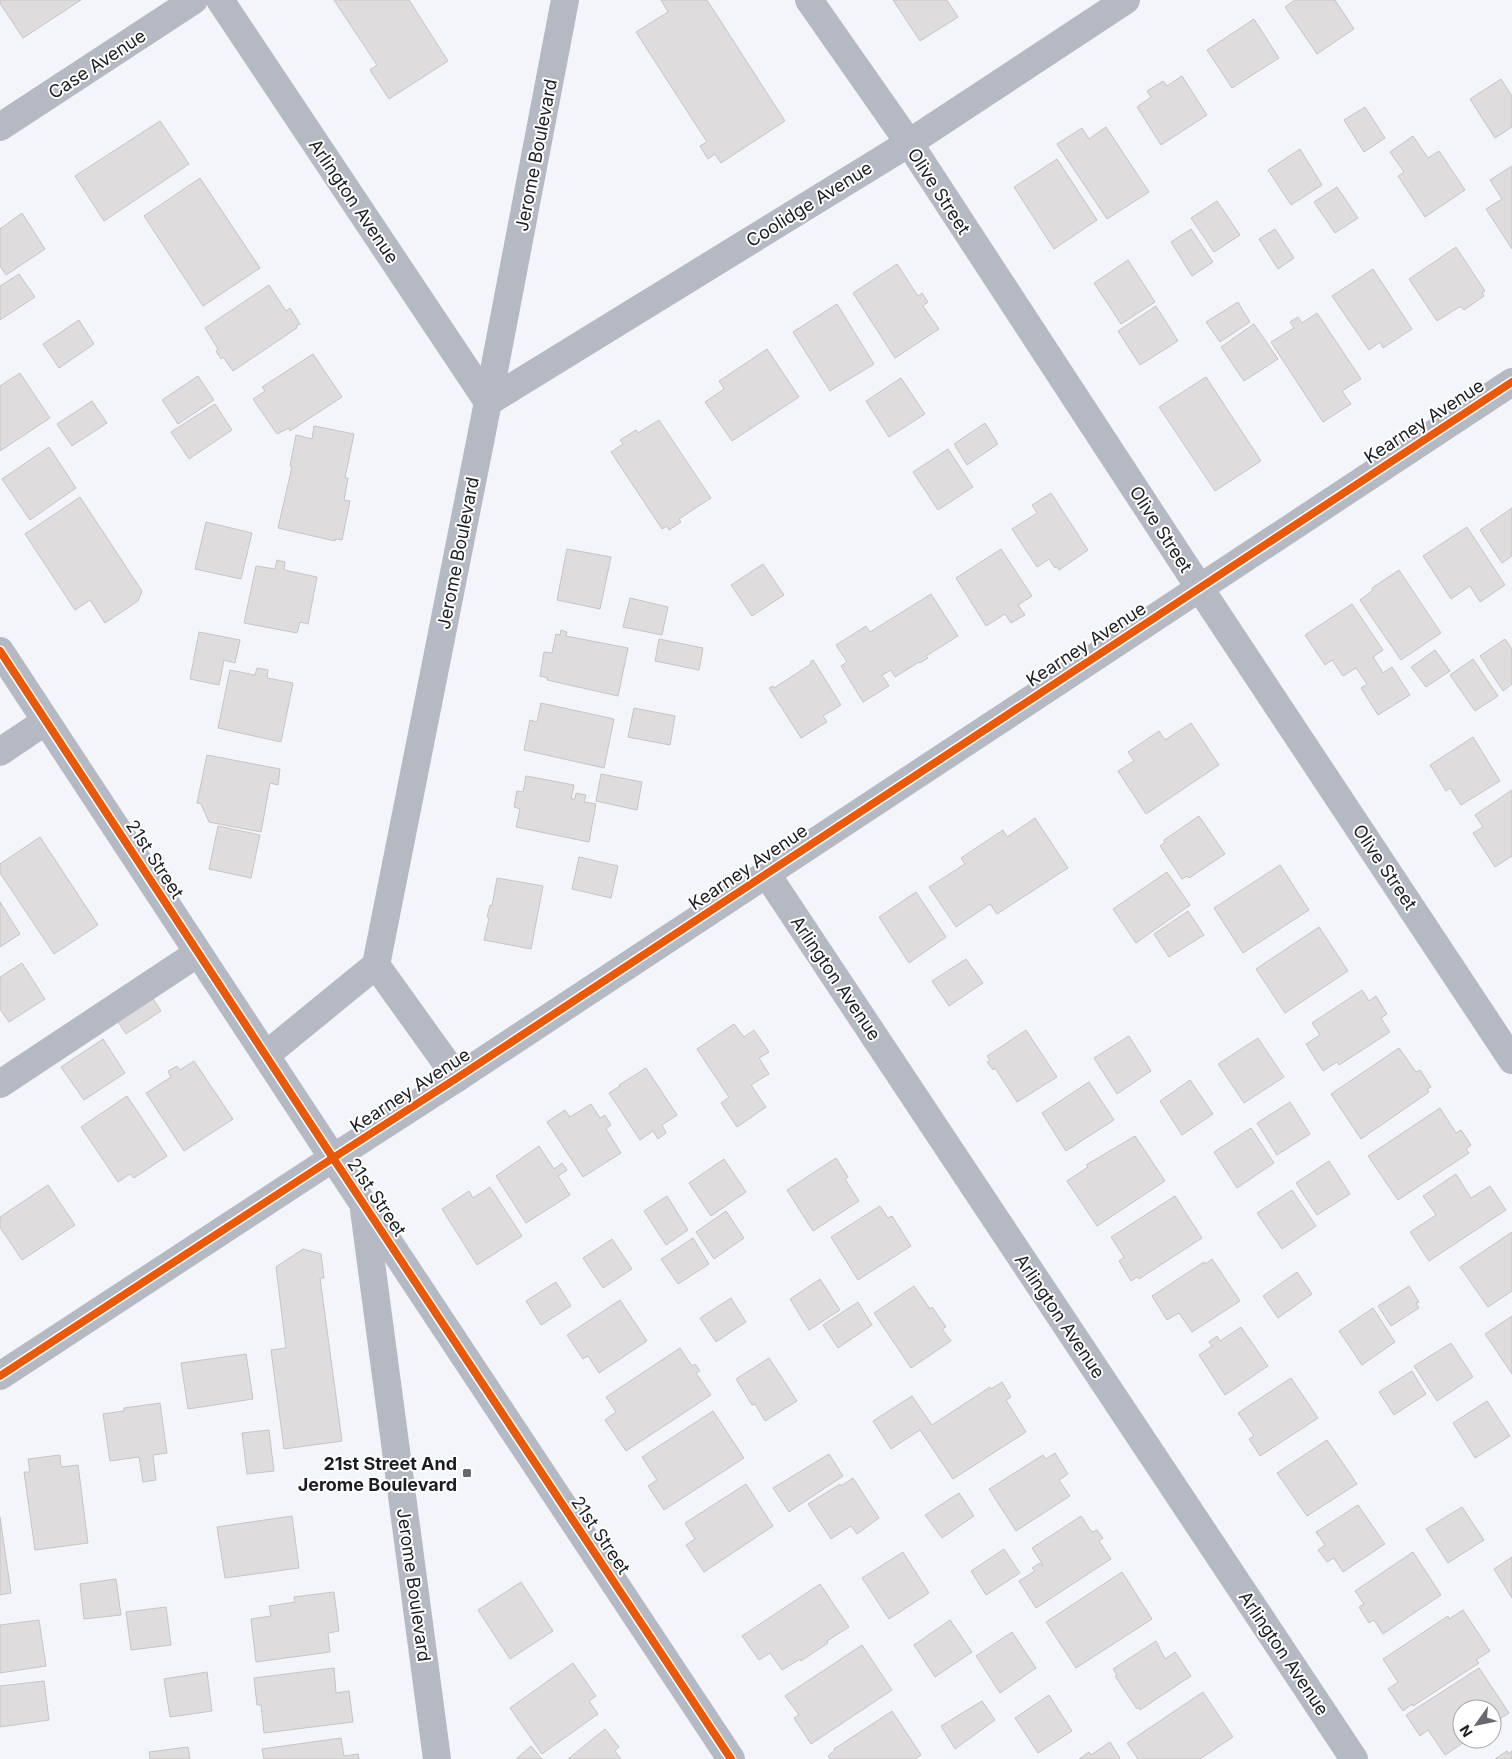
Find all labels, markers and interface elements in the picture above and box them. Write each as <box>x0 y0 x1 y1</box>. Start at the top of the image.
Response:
street label: Case Avenue <box>45 25 149 103</box>
street label: Jerome Boulevard <box>511 77 561 233</box>
street label: Arlington Avenue <box>305 135 403 267</box>
street label: Olive Street <box>903 144 975 238</box>
street label: Coolidge Avenue <box>742 157 876 251</box>
street label: Kearney Avenue <box>1360 375 1488 467</box>
street label: Jerome Boulevard <box>433 475 483 631</box>
street label: Olive Street <box>1125 482 1197 576</box>
street label: Kearney Avenue <box>1022 598 1150 690</box>
street label: 21st Street <box>122 816 188 902</box>
street label: Kearney Avenue <box>685 820 811 914</box>
street label: Olive Street <box>1349 820 1421 914</box>
street label: Arlington Avenue <box>787 912 885 1044</box>
street label: Kearney Avenue <box>346 1044 474 1136</box>
street label: 21st Street <box>343 1154 411 1240</box>
street label: Arlington Avenue <box>1011 1250 1109 1382</box>
place label: 21st Street And Jerome Boulevard <box>298 1453 457 1495</box>
marker: 21st Street And Jerome Boulevard <box>461 1467 473 1479</box>
street label: 21st Street <box>567 1492 635 1578</box>
street label: Jerome Boulevard <box>393 1507 435 1663</box>
street label: Arlington Avenue <box>1235 1587 1333 1719</box>
north arrow <box>1452 1699 1502 1749</box>
text: N <box>1456 1722 1476 1740</box>

